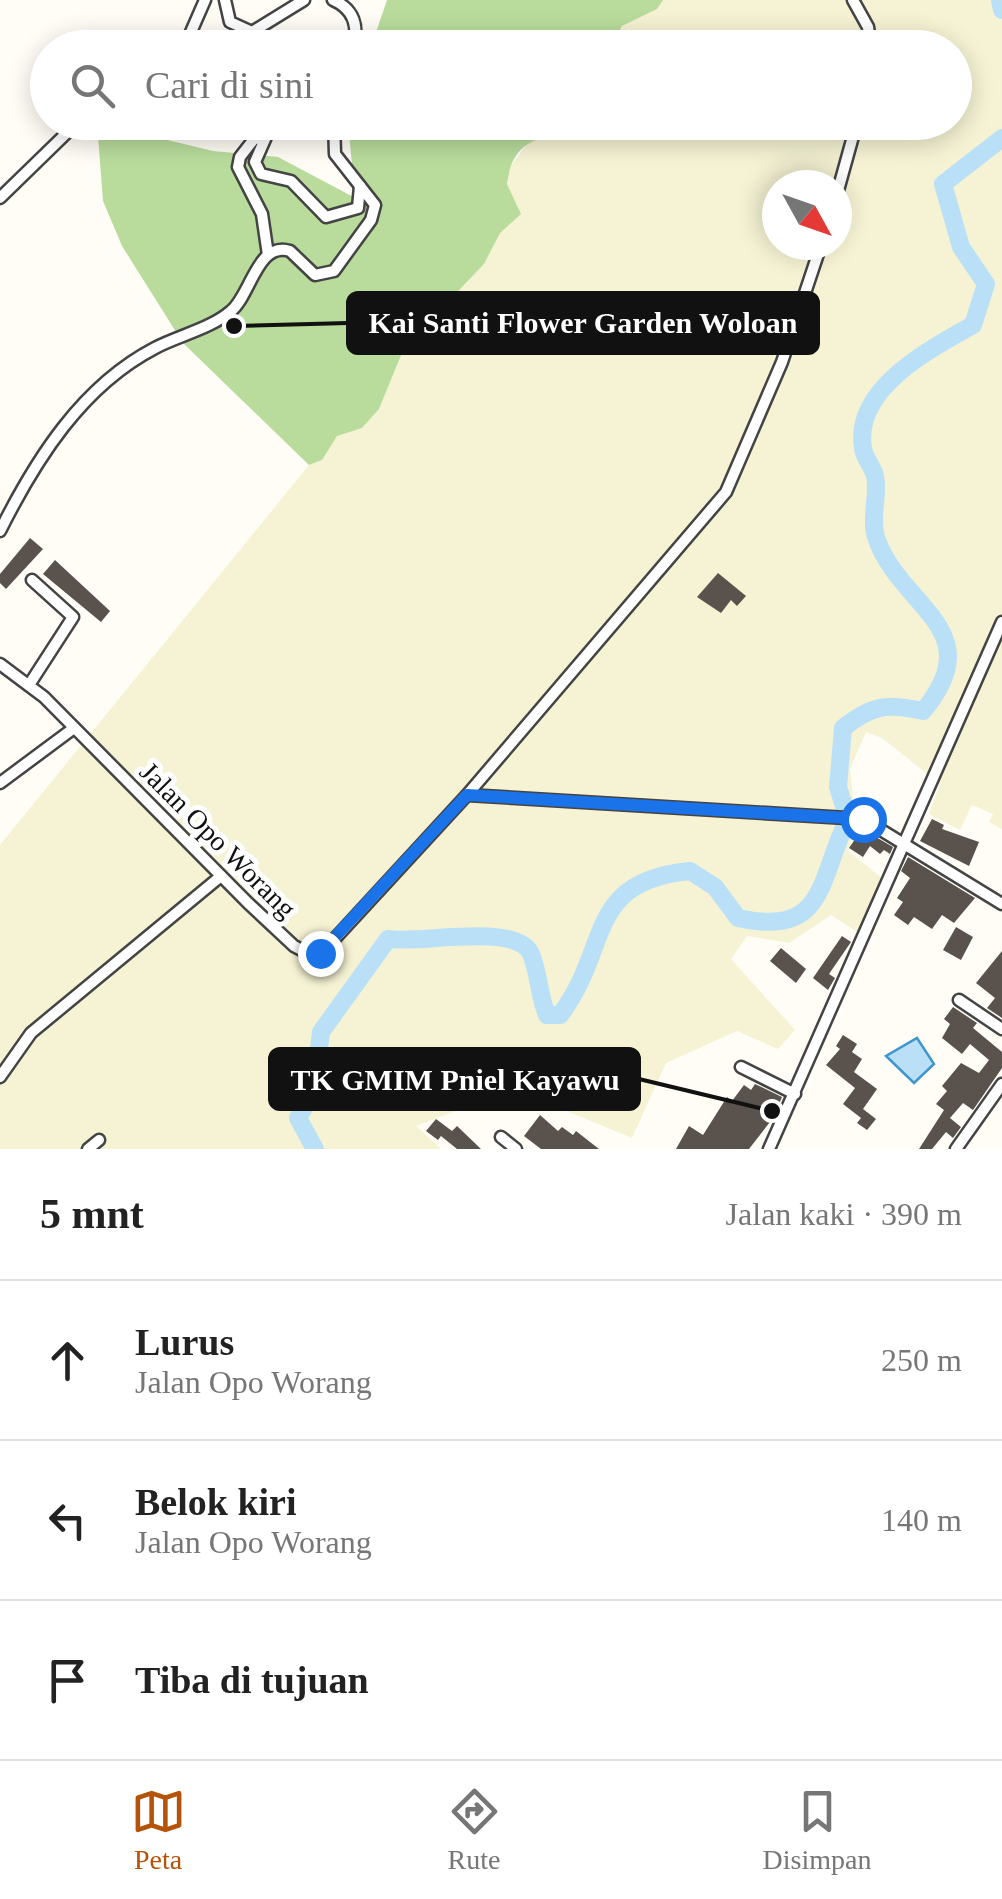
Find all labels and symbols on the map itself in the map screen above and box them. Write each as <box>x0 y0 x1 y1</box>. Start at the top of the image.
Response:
north arrow <box>762 170 852 260</box>
callout: Kai Santi Flower Garden Woloan <box>348 293 818 353</box>
text: Kai Santi Flower Garden Woloan <box>369 306 798 339</box>
street label: Jalan Opo Worang <box>134 756 302 924</box>
route start <box>841 797 887 843</box>
route end <box>298 931 344 977</box>
callout: TK GMIM Pniel Kayawu <box>270 1049 639 1109</box>
text: TK GMIM Pniel Kayawu <box>290 1063 620 1096</box>

